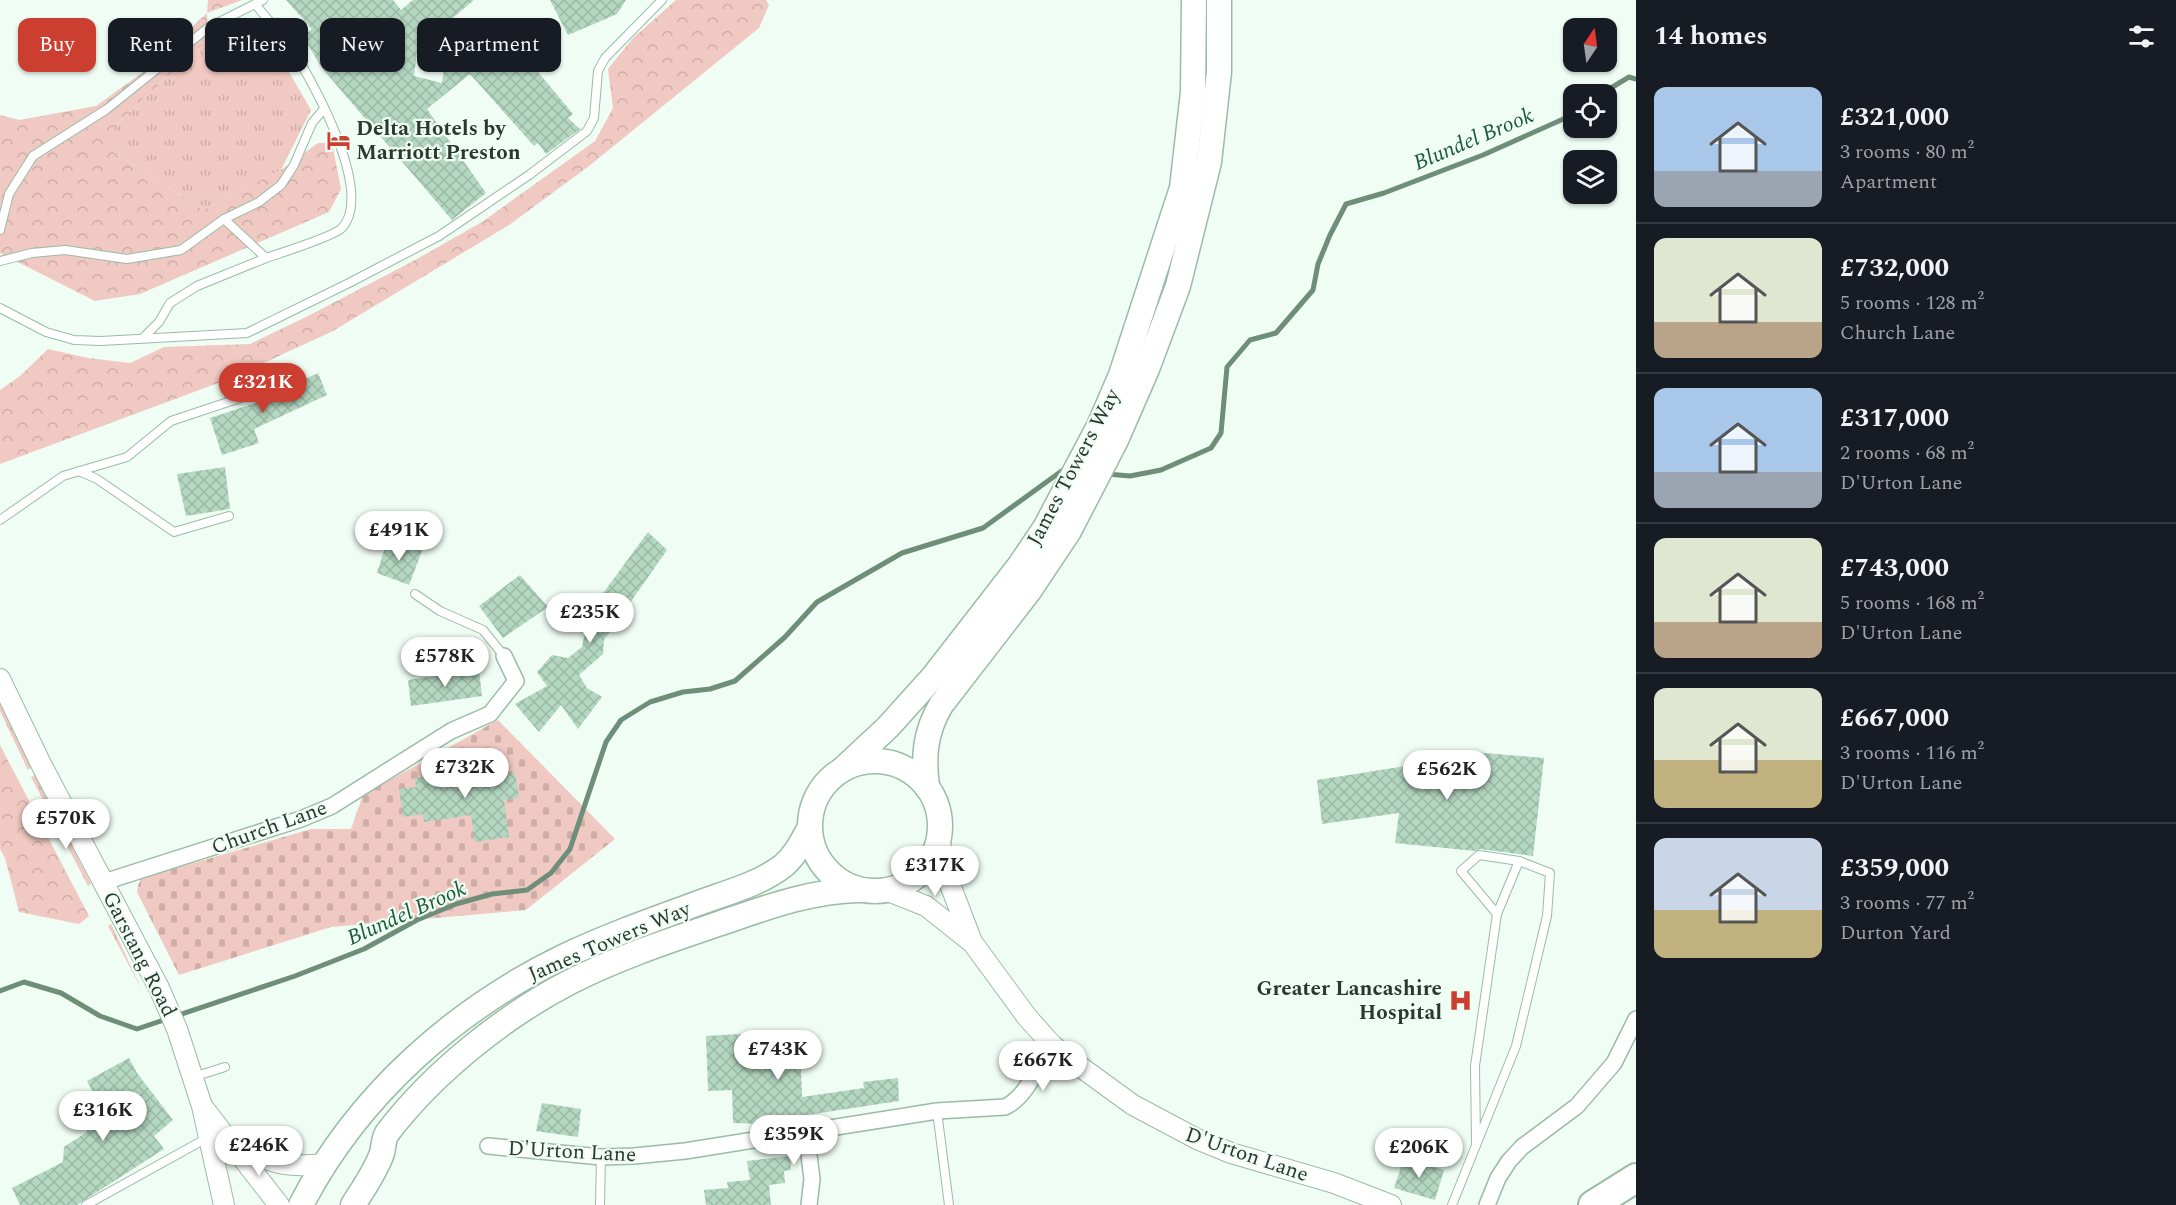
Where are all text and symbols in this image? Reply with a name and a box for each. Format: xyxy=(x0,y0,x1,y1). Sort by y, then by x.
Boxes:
text: 14 homes xyxy=(1654,16,1768,56)
chip: Buy xyxy=(18,18,96,72)
chip: Rent xyxy=(108,18,193,72)
chip: Filters xyxy=(205,18,308,72)
chip: New xyxy=(320,18,405,72)
chip: Apartment xyxy=(417,18,561,72)
north arrow xyxy=(1563,18,1617,72)
map controls xyxy=(1563,18,1617,204)
icon: filters xyxy=(2125,20,2158,53)
button: locate xyxy=(1563,84,1617,138)
text: £321,000 xyxy=(1840,97,1949,137)
water label: Blundel Brook xyxy=(1408,99,1539,180)
icon: home xyxy=(1702,111,1774,183)
place label: Delta Hotels by Marriott Preston xyxy=(356,113,521,169)
hotel icon: Delta Hotels by Marriott Preston xyxy=(325,127,351,153)
text: 3 rooms · 80 m² xyxy=(1840,137,1974,167)
button: layers xyxy=(1563,150,1617,204)
text: Apartment xyxy=(1840,167,1937,197)
text: £732,000 xyxy=(1840,248,1949,288)
icon: home xyxy=(1702,262,1774,334)
text: 5 rooms · 128 m² xyxy=(1840,288,1984,318)
text: Church Lane xyxy=(1840,318,1955,348)
pin: £321K xyxy=(221,363,305,414)
text: £321K xyxy=(233,367,293,397)
street label: James Towers Way xyxy=(1019,382,1129,552)
text: £317,000 xyxy=(1840,398,1949,438)
icon: home xyxy=(1702,412,1774,484)
text: 2 rooms · 68 m² xyxy=(1840,438,1974,468)
text: D'Urton Lane xyxy=(1840,468,1962,498)
pin: £491K xyxy=(357,511,441,562)
text: £491K xyxy=(369,515,429,545)
text: £743,000 xyxy=(1840,548,1949,588)
icon: home xyxy=(1702,562,1774,634)
text: 5 rooms · 168 m² xyxy=(1840,588,1984,618)
pin: £235K xyxy=(548,593,632,644)
text: £235K xyxy=(560,597,620,627)
text: D'Urton Lane xyxy=(1840,618,1962,648)
pin: £578K xyxy=(403,637,487,688)
text: £578K xyxy=(415,641,475,671)
text: £667,000 xyxy=(1840,698,1949,738)
icon: home xyxy=(1702,712,1774,784)
text: 3 rooms · 116 m² xyxy=(1840,738,1984,768)
pin: £732K xyxy=(423,748,507,799)
pin: £562K xyxy=(1405,750,1489,801)
text: £732K xyxy=(435,752,495,782)
text: £562K xyxy=(1417,754,1477,784)
text: D'Urton Lane xyxy=(1840,768,1962,798)
street label: Church Lane xyxy=(207,792,332,864)
pin: £570K xyxy=(24,799,108,850)
text: £570K xyxy=(36,803,96,833)
pin: £317K xyxy=(893,846,977,897)
text: £359,000 xyxy=(1840,848,1949,888)
text: £317K xyxy=(905,850,965,880)
icon: home xyxy=(1702,862,1774,934)
water label: Blundel Brook xyxy=(342,872,472,954)
street label: Garstang Road xyxy=(94,886,185,1023)
text: 3 rooms · 77 m² xyxy=(1840,888,1974,918)
street label: James Towers Way xyxy=(523,893,697,991)
text: Durton Yard xyxy=(1840,918,1951,948)
place label: Greater Lancashire Hospital xyxy=(1257,973,1442,1029)
hospital icon: Greater Lancashire Hospital xyxy=(1447,987,1473,1013)
pin: £743K xyxy=(736,1030,820,1081)
text: £743K xyxy=(748,1034,808,1064)
pin: £667K xyxy=(1001,1041,1085,1092)
text: £667K xyxy=(1013,1045,1073,1075)
pin: £316K xyxy=(61,1091,145,1142)
text: £316K xyxy=(73,1095,133,1125)
pin: £359K xyxy=(752,1115,836,1166)
text: £359K xyxy=(764,1119,824,1149)
street label: D'Urton Lane xyxy=(1181,1119,1313,1191)
pin: £246K xyxy=(217,1126,301,1177)
pin: £206K xyxy=(1377,1128,1461,1179)
text: £246K xyxy=(229,1130,289,1160)
text: £206K xyxy=(1389,1132,1449,1162)
street label: D'Urton Lane xyxy=(507,1133,637,1171)

